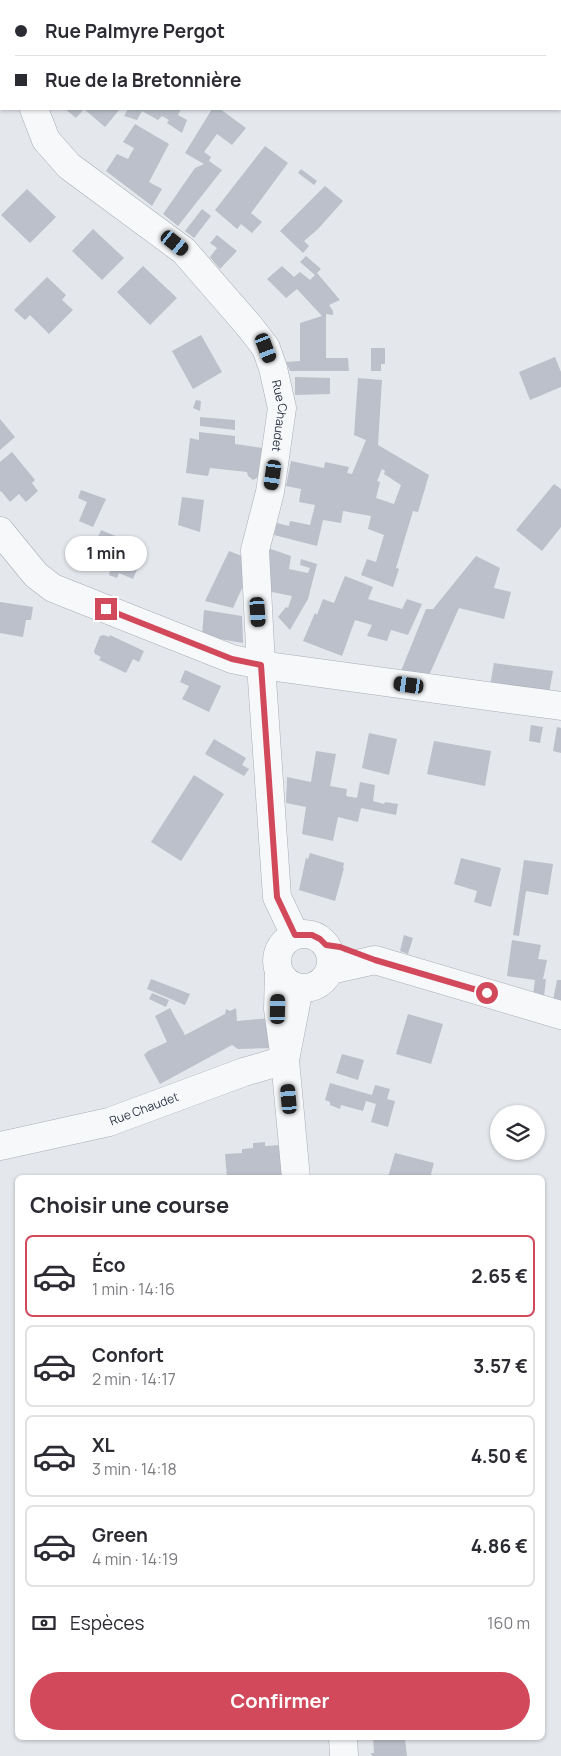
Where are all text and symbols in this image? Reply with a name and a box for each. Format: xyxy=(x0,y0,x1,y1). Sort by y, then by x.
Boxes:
text: Rue Palmyre Pergot xyxy=(45,18,225,44)
text: Rue de la Bretonnière xyxy=(45,67,241,93)
car xyxy=(158,228,191,258)
car xyxy=(253,331,278,365)
street label: Rue Chaudet xyxy=(268,378,292,453)
car xyxy=(263,459,282,491)
callout: 1 min xyxy=(65,536,147,572)
text: 1 min xyxy=(86,542,126,564)
car xyxy=(249,597,266,627)
route end xyxy=(95,598,117,620)
car xyxy=(393,675,424,695)
route start xyxy=(476,982,498,1004)
car xyxy=(270,994,285,1024)
car xyxy=(280,1083,297,1115)
street label: Rue Chaudet xyxy=(107,1088,181,1129)
map controls xyxy=(490,1105,545,1160)
button: layers xyxy=(490,1105,545,1160)
text: Choisir une course xyxy=(30,1190,229,1220)
text: Éco xyxy=(92,1252,126,1278)
icon: car xyxy=(32,1254,77,1299)
text: 2.65 € xyxy=(471,1263,528,1289)
text: 1 min · 14:16 xyxy=(92,1278,175,1300)
text: Confort xyxy=(92,1342,164,1368)
icon: car xyxy=(32,1344,77,1389)
text: 3.57 € xyxy=(473,1353,528,1379)
text: 2 min · 14:17 xyxy=(92,1368,176,1390)
text: XL xyxy=(92,1432,115,1458)
icon: car xyxy=(32,1434,77,1479)
text: 4.50 € xyxy=(471,1443,528,1469)
text: 3 min · 14:18 xyxy=(92,1458,177,1480)
text: Green xyxy=(92,1522,148,1548)
icon: car xyxy=(32,1524,77,1569)
text: 4.86 € xyxy=(471,1533,528,1559)
text: 4 min · 14:19 xyxy=(92,1548,178,1570)
icon: cash xyxy=(30,1609,58,1637)
text: Espèces xyxy=(70,1610,144,1636)
text: 160 m xyxy=(487,1612,530,1634)
button: Confirmer xyxy=(30,1672,530,1730)

